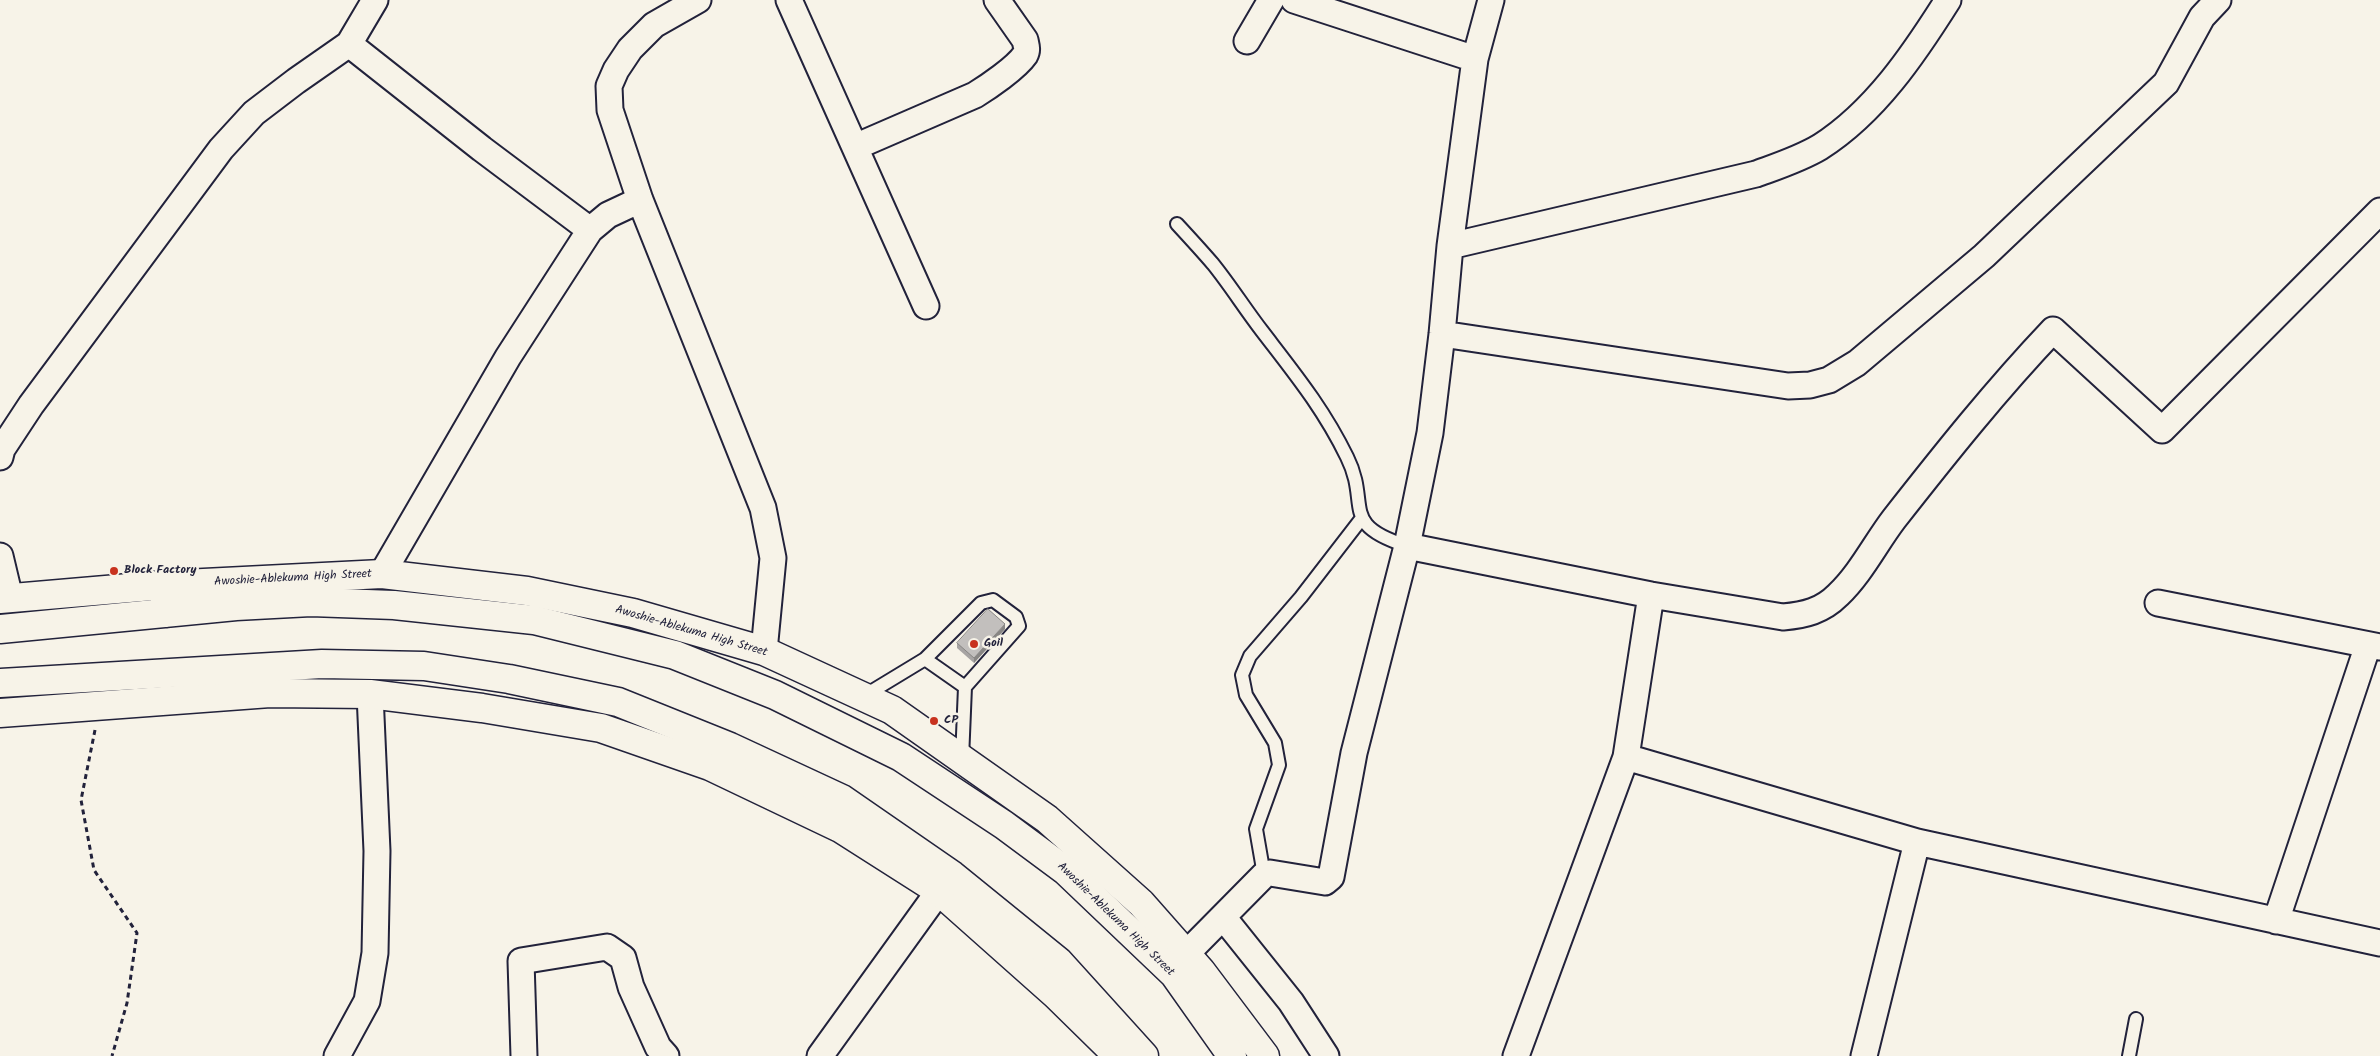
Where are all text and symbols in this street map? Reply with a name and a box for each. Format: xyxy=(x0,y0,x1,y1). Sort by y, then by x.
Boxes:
place label: Block Factory xyxy=(124,564,197,578)
marker: Block Factory xyxy=(108,565,120,577)
street label: Awoshie-Ablekuma High Street xyxy=(214,568,372,590)
street label: Awoshie-Ablekuma High Street xyxy=(613,603,769,661)
place label: Goil xyxy=(984,637,1003,651)
marker: Goil xyxy=(968,638,980,650)
place label: CP xyxy=(944,714,958,728)
marker: CP xyxy=(928,715,940,727)
street label: Awoshie-Ablekuma High Street xyxy=(1053,860,1177,980)

